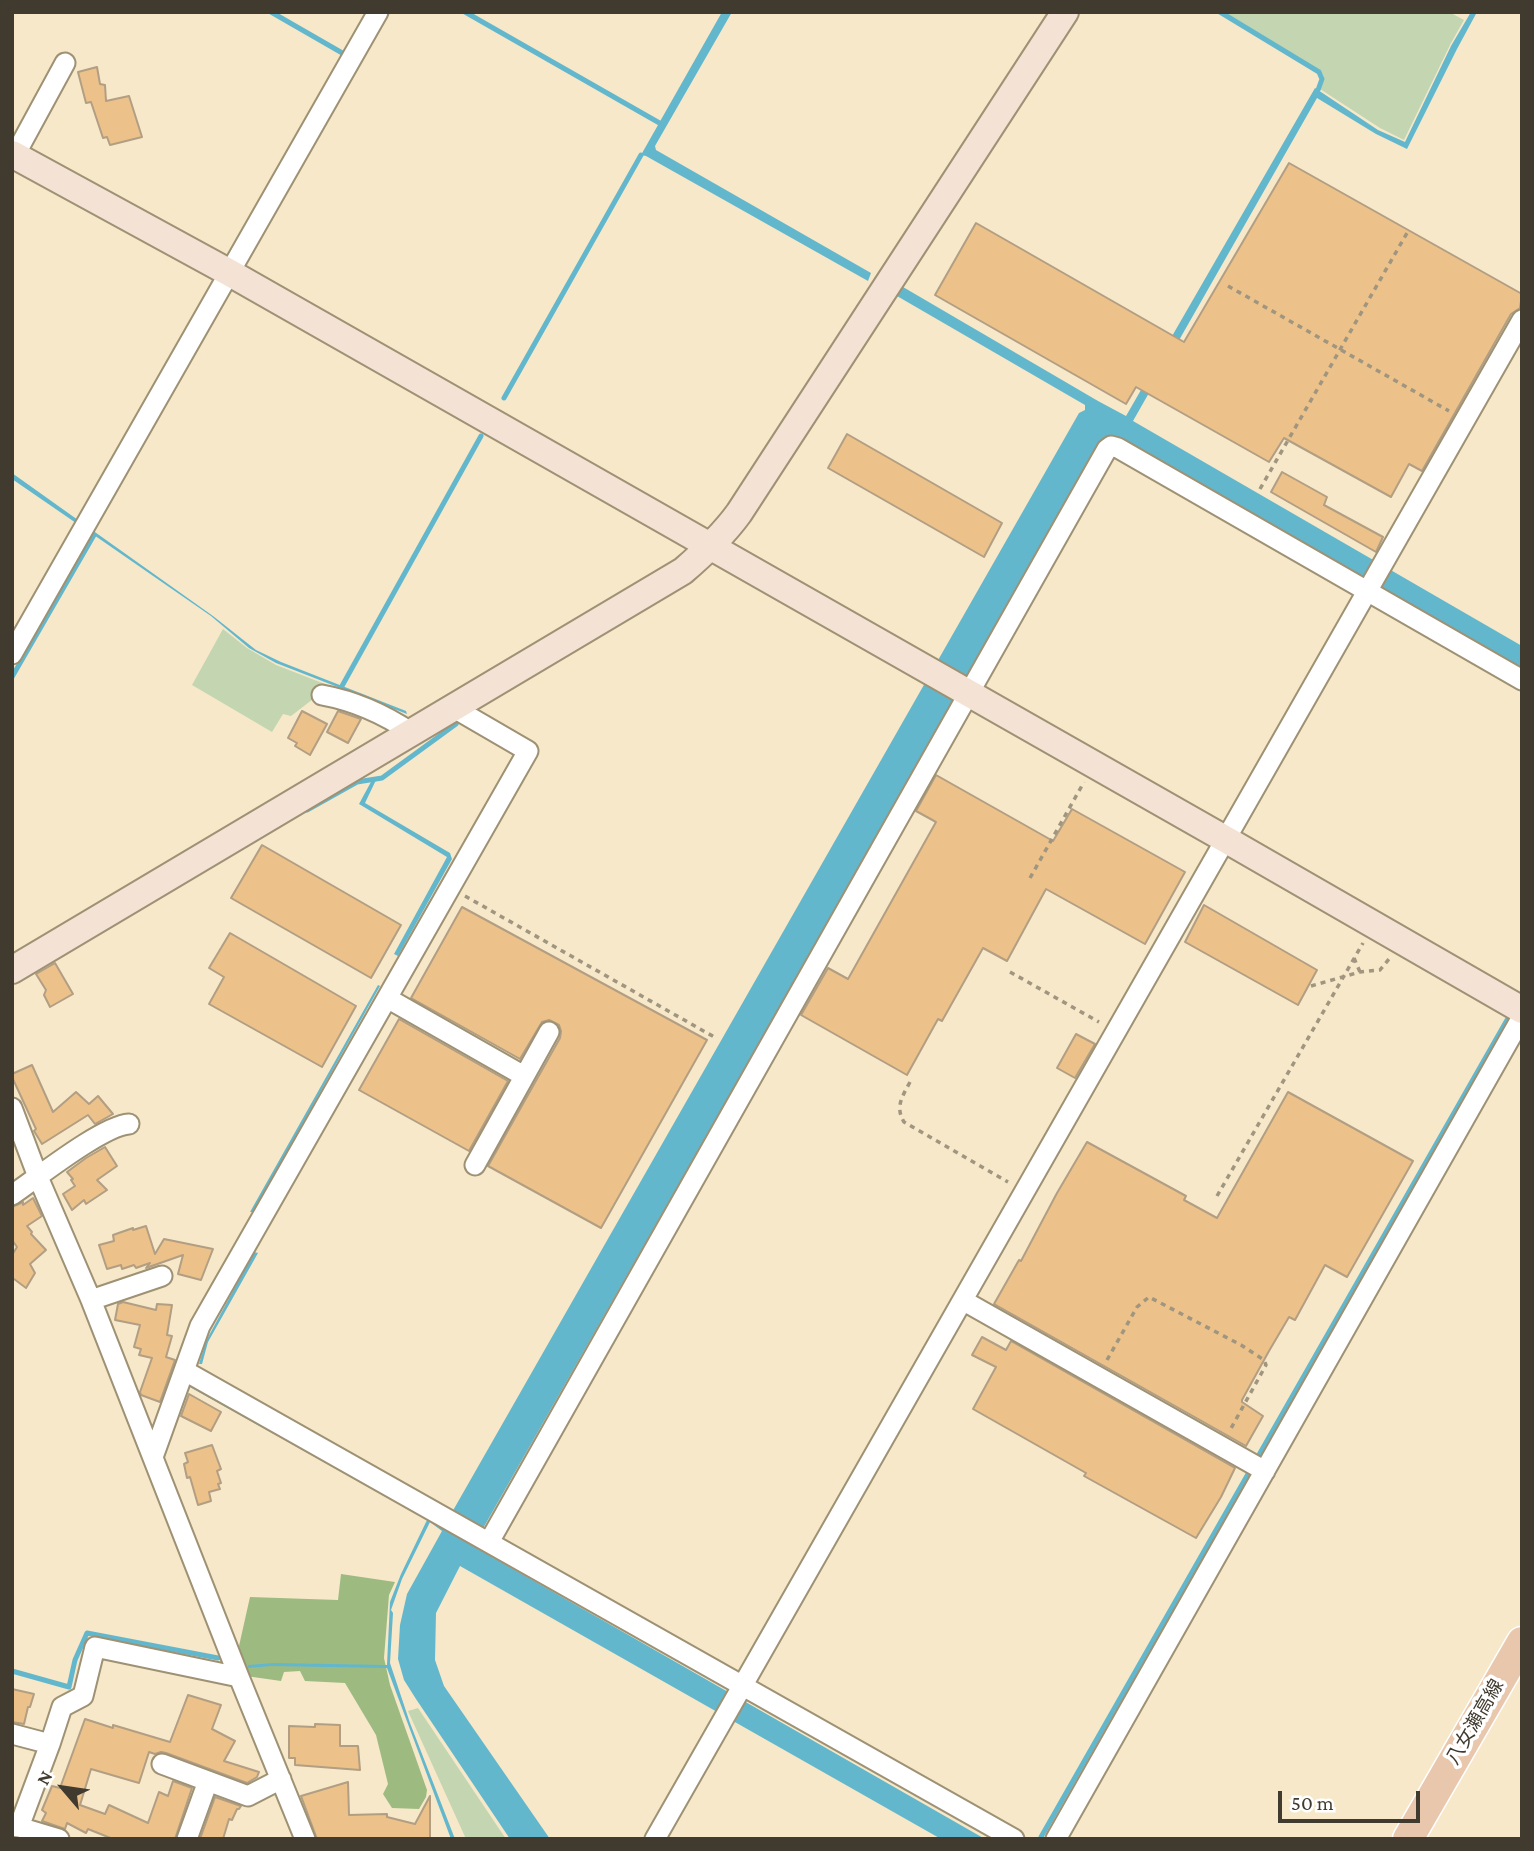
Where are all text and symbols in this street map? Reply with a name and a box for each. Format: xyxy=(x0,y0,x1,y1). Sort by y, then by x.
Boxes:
street label: 八女瀬高線 xyxy=(1441,1675,1509,1769)
north arrow xyxy=(28,1753,98,1823)
text: N xyxy=(32,1767,57,1788)
scale bar xyxy=(1282,1778,1424,1822)
text: 50 m xyxy=(1291,1791,1334,1815)

